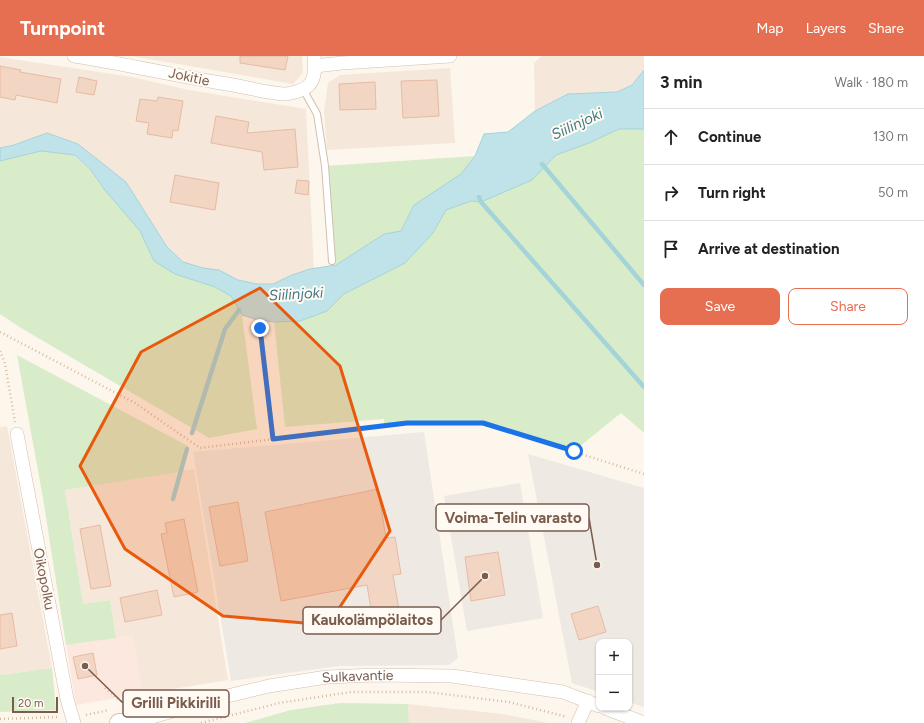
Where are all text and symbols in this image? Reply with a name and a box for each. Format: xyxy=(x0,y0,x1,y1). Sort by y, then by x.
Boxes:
text: Turnpoint xyxy=(20,17,105,40)
text: Map xyxy=(756,20,784,37)
text: Layers xyxy=(806,20,846,37)
text: Share xyxy=(868,20,904,37)
street label: Jokitie xyxy=(167,64,211,90)
text: 3 min xyxy=(660,72,702,92)
text: Walk · 180 m xyxy=(835,75,908,90)
water label: Siilinjoki xyxy=(548,104,606,144)
icon: ahead xyxy=(660,126,682,148)
text: Continue xyxy=(698,128,761,146)
text: 130 m xyxy=(873,129,908,144)
icon: right xyxy=(660,182,682,204)
text: Turn right xyxy=(698,184,766,202)
text: 50 m xyxy=(878,185,908,200)
icon: arrive xyxy=(660,238,682,260)
text: Arrive at destination xyxy=(698,240,839,258)
water label: Siilinjoki xyxy=(268,284,324,304)
button: Save xyxy=(660,288,780,325)
button: Share xyxy=(788,288,908,325)
route end xyxy=(251,319,269,337)
route start xyxy=(565,442,583,460)
callout: Voima-Telin varasto xyxy=(436,504,589,531)
text: Voima-Telin varasto xyxy=(444,509,582,527)
street label: Oikopolku xyxy=(30,546,58,612)
callout: Kaukolämpölaitos xyxy=(303,607,441,634)
text: Kaukolämpölaitos xyxy=(311,611,433,629)
map controls xyxy=(596,639,632,711)
button: + xyxy=(596,639,632,675)
street label: Sulkavantie xyxy=(321,666,394,686)
button: − xyxy=(596,675,632,711)
callout: Grilli Pikkirilli xyxy=(123,690,229,717)
text: Grilli Pikkirilli xyxy=(131,694,221,712)
scale bar xyxy=(12,695,58,714)
text: 20 m xyxy=(18,697,43,710)

